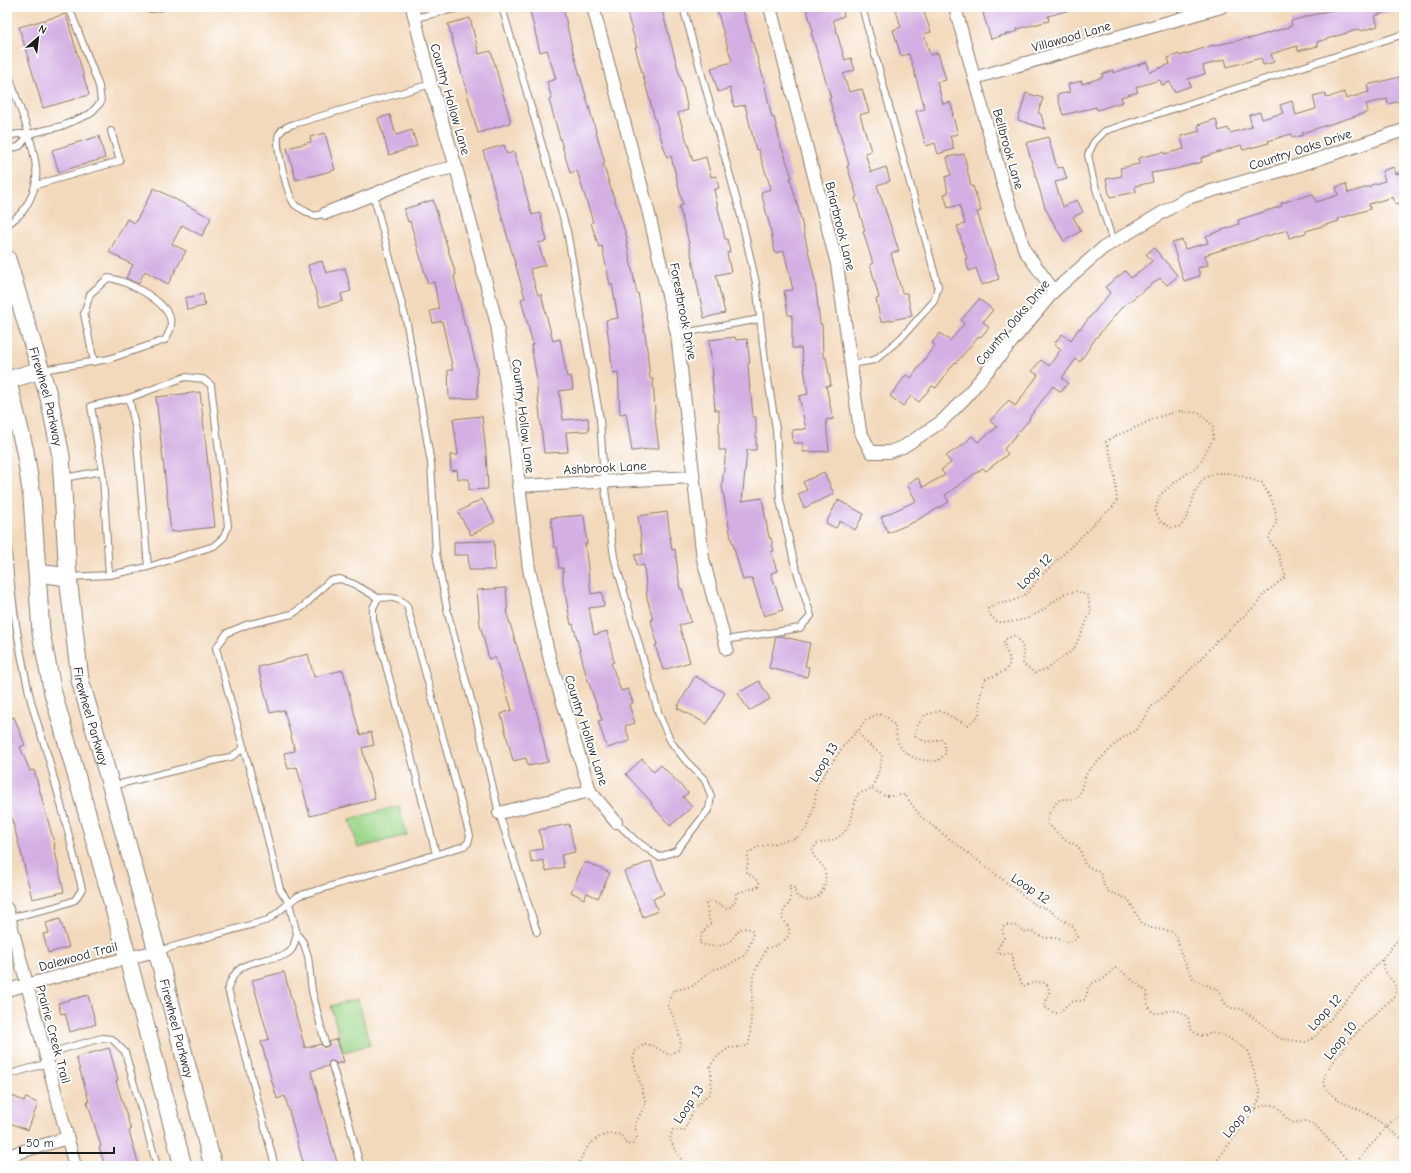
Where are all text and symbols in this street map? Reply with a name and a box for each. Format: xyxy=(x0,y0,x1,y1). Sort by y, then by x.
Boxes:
north arrow xyxy=(18,18,58,58)
street label: Villawood Lane xyxy=(1030,18,1113,55)
text: N xyxy=(36,22,49,37)
street label: Country Hollow Lane xyxy=(427,42,474,157)
street label: Bellbrook Lane xyxy=(990,107,1027,192)
street label: Country Oaks Drive xyxy=(1247,126,1354,173)
street label: Briarbrook Lane xyxy=(822,180,859,273)
street label: Forestbrook Drive xyxy=(667,261,700,361)
street label: Country Oaks Drive xyxy=(972,276,1053,368)
street label: Firewheel Parkway xyxy=(26,345,66,448)
street label: Country Hollow Lane xyxy=(509,358,538,475)
street label: Ashbrook Lane xyxy=(563,458,647,477)
street label: Loop 12 xyxy=(1014,550,1055,592)
street label: Firewheel Parkway xyxy=(71,666,112,767)
street label: Country Hollow Lane xyxy=(562,673,612,788)
street label: Loop 13 xyxy=(806,740,841,785)
street label: Loop 12 xyxy=(1009,870,1053,907)
street label: Dalewood Trail xyxy=(37,939,119,974)
street label: Firewheel Parkway xyxy=(157,977,197,1080)
street label: Prairie Creek Trail xyxy=(33,983,74,1085)
street label: Loop 12 xyxy=(1304,991,1345,1033)
street label: Loop 10 xyxy=(1321,1018,1360,1062)
street label: Loop 13 xyxy=(670,1082,707,1126)
street label: Loop 9 xyxy=(1219,1102,1255,1141)
scale bar xyxy=(20,1129,114,1155)
text: 50 m xyxy=(26,1136,54,1150)

